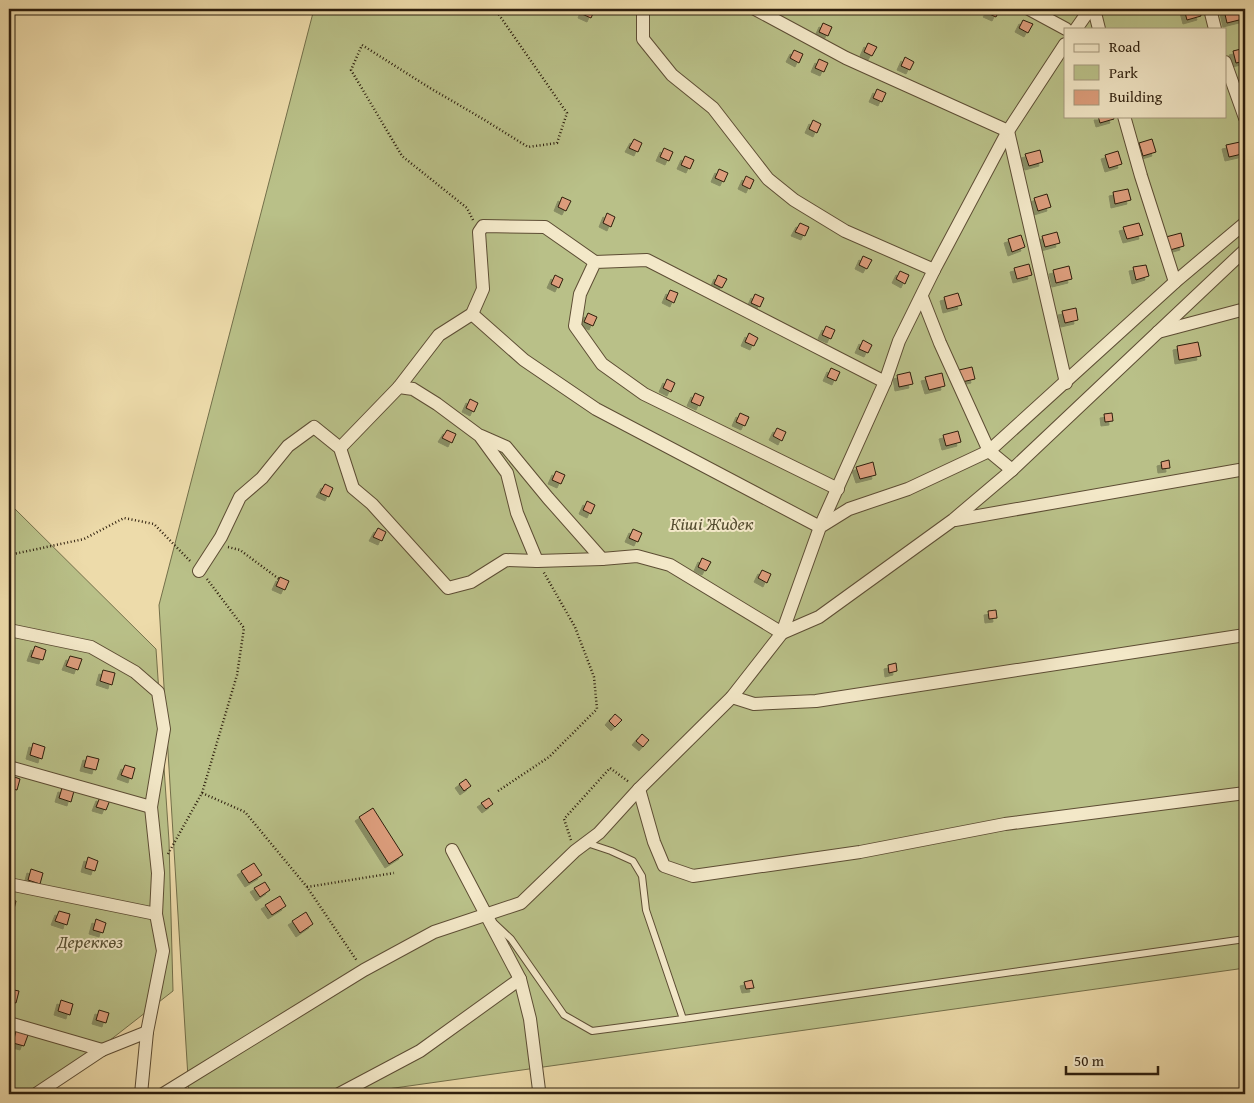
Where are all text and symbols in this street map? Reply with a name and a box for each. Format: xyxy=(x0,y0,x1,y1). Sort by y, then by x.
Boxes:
legend xyxy=(1064,28,1226,118)
text: Road xyxy=(1109,36,1140,57)
text: Park xyxy=(1109,62,1138,83)
text: Building xyxy=(1109,86,1163,107)
park label: Кіші Жидек xyxy=(670,510,754,537)
park label: Дереккөз xyxy=(56,928,123,955)
scale bar xyxy=(1066,1043,1159,1075)
text: 50 m xyxy=(1074,1050,1105,1071)

